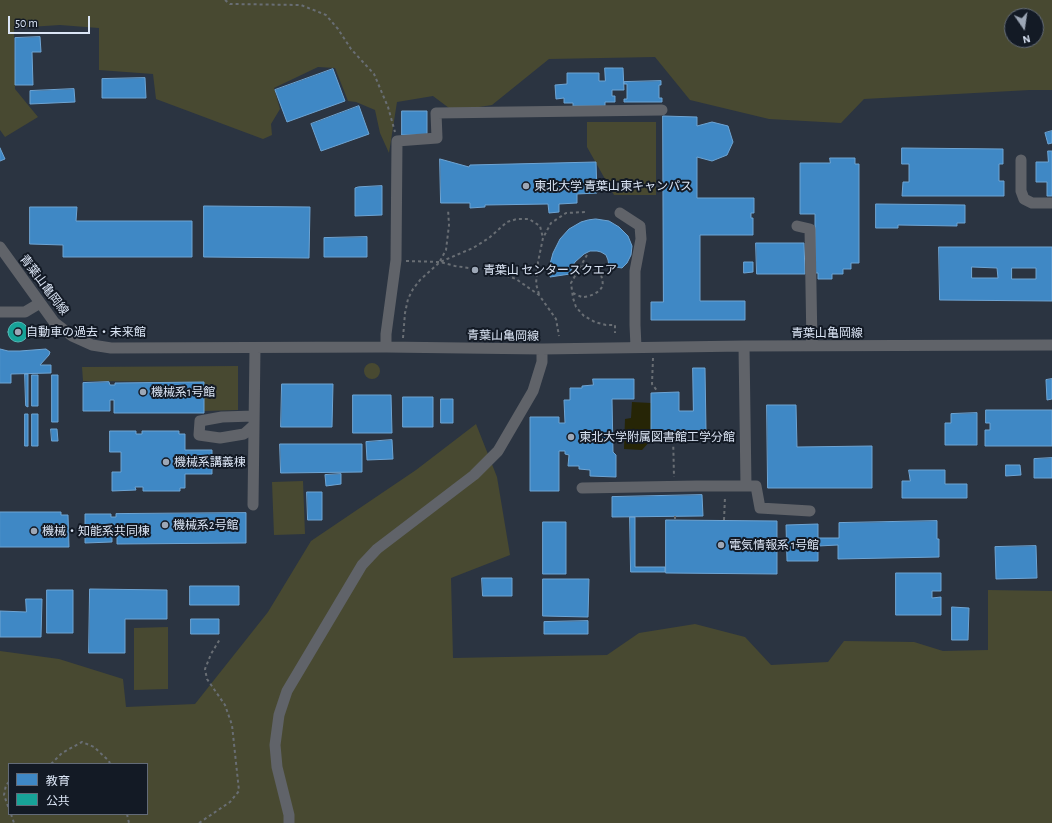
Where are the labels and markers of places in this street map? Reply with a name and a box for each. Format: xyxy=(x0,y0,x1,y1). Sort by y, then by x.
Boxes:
place label: 東北大学 青葉山東キャンパス xyxy=(534,179,692,193)
marker: 東北大学 青葉山東キャンパス xyxy=(521,181,531,191)
place label: 青葉山 センタースクエア xyxy=(483,263,617,277)
marker: 青葉山 センタースクエア xyxy=(470,265,480,275)
place label: 自動車の過去・未来館 xyxy=(26,325,146,339)
marker: 自動車の過去・未来館 xyxy=(13,327,23,337)
place label: 機械系1号館 xyxy=(151,385,215,399)
marker: 機械系1号館 xyxy=(138,387,148,397)
place label: 東北大学附属図書館工学分館 xyxy=(579,430,735,444)
marker: 東北大学附属図書館工学分館 xyxy=(566,432,576,442)
place label: 機械系講義棟 xyxy=(174,455,246,469)
marker: 機械系講義棟 xyxy=(161,457,171,467)
place label: 機械系2号館 xyxy=(173,518,238,532)
marker: 機械系2号館 xyxy=(160,520,170,530)
place label: 機械・知能系共同棟 xyxy=(42,524,150,538)
marker: 機械・知能系共同棟 xyxy=(29,526,39,536)
place label: 電気情報系 1号館 xyxy=(729,538,819,552)
marker: 電気情報系 1号館 xyxy=(716,540,726,550)

